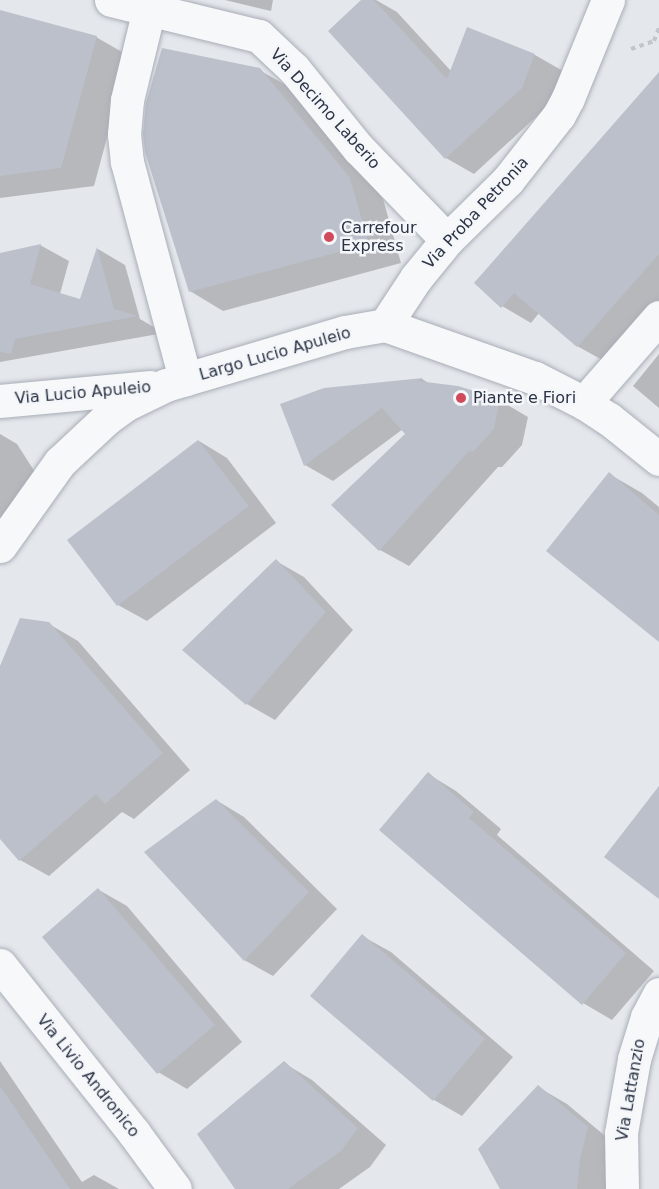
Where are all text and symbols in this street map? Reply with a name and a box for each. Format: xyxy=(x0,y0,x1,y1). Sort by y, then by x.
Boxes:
street label: Via Decimo Laberio xyxy=(266,45,384,173)
street label: Via Proba Petronia xyxy=(419,153,533,273)
place label: Carrefour Express xyxy=(341,218,416,256)
marker: Carrefour Express xyxy=(322,230,336,244)
street label: Largo Lucio Apuleio xyxy=(197,323,353,385)
street label: Via Lucio Apuleio xyxy=(14,377,152,409)
place label: Piante e Fiori xyxy=(473,388,576,408)
marker: Piante e Fiori xyxy=(454,391,468,405)
street label: Via Livio Andronico xyxy=(33,1011,143,1141)
street label: Via Lattanzio xyxy=(613,1037,649,1143)

